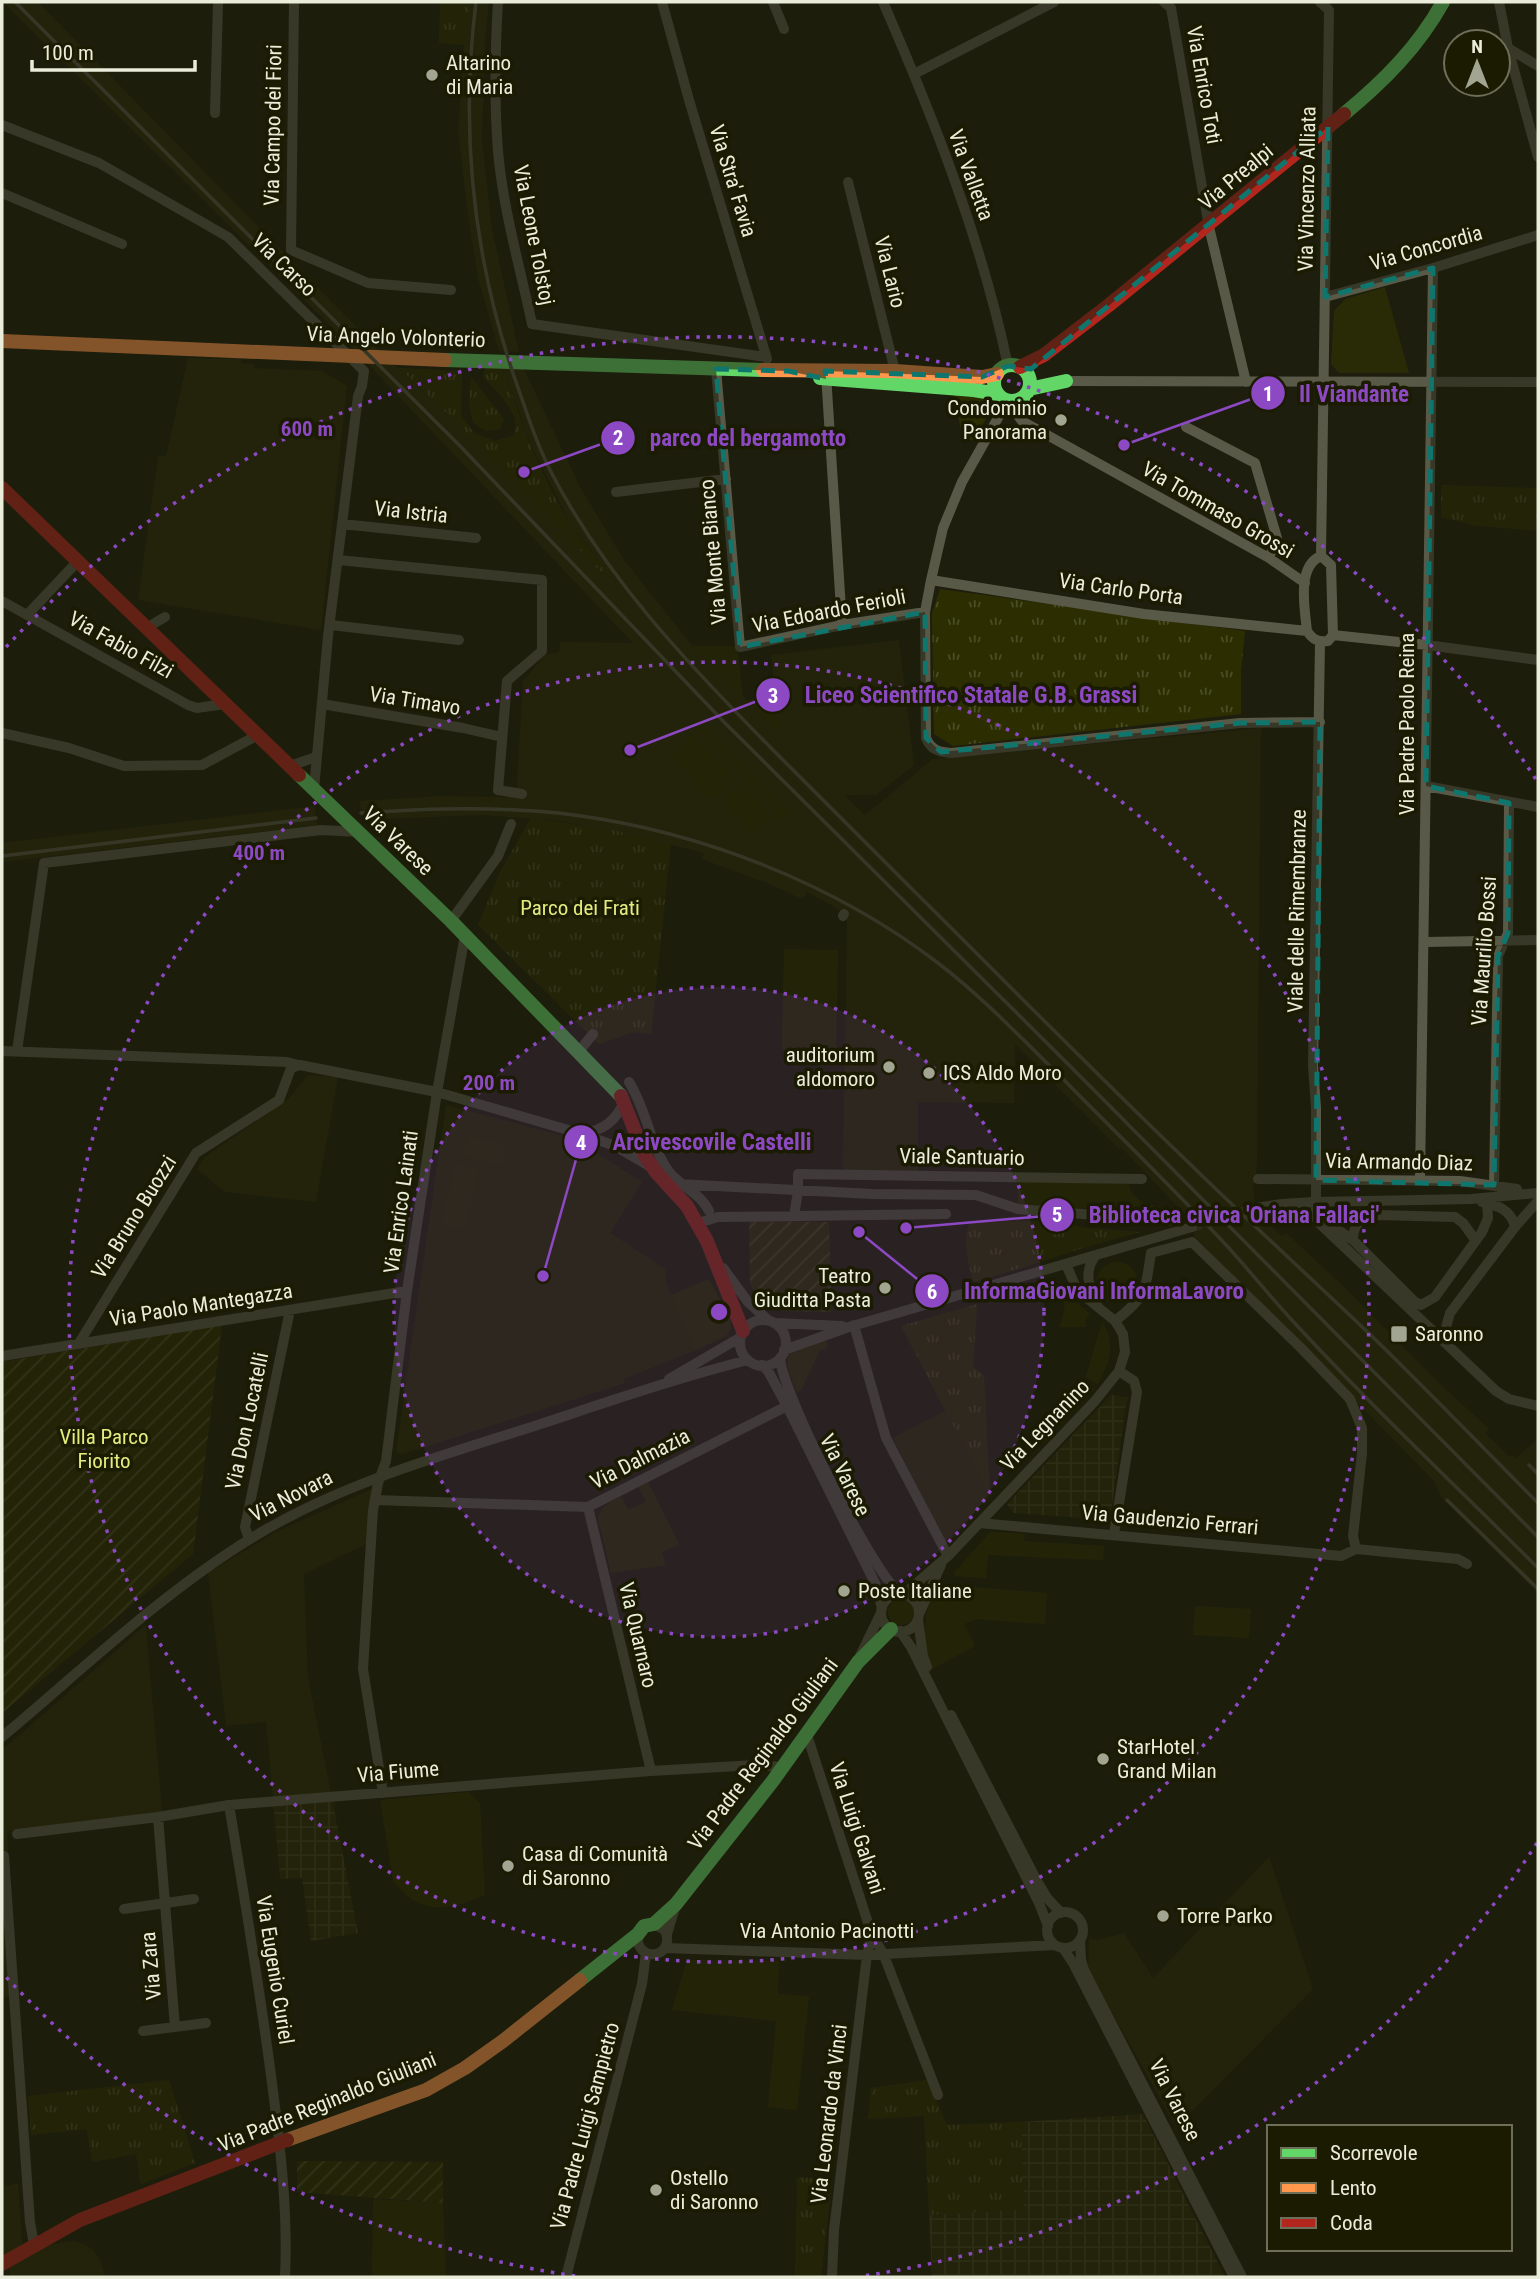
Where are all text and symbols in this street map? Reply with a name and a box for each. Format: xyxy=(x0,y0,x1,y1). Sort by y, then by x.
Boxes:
street label: Via Enrico Toti xyxy=(1182,24,1226,146)
scale bar xyxy=(32,28,194,72)
north arrow xyxy=(1442,28,1512,98)
text: N xyxy=(1471,35,1483,58)
text: 100 m xyxy=(42,41,94,65)
street label: Via Campo dei Fiori xyxy=(260,44,286,206)
place label: Altarino di Maria xyxy=(446,51,513,99)
marker: Altarino di Maria xyxy=(424,67,440,83)
street label: Via Vincenzo Alliata xyxy=(1294,106,1320,272)
street label: Via Stra' Favia xyxy=(705,122,761,240)
street label: Via Valletta xyxy=(944,126,998,224)
street label: Via Prealpi xyxy=(1194,139,1278,215)
street label: Via Leone Tolstoj xyxy=(509,163,559,307)
street label: Via Concordia xyxy=(1367,221,1485,275)
street label: Via Carso xyxy=(247,229,321,301)
street label: Via Lario xyxy=(869,234,911,310)
street label: Via Angelo Volonterio xyxy=(306,322,486,352)
callout: Il Viandante xyxy=(1250,371,1423,415)
text: Il Viandante xyxy=(1299,381,1409,408)
text: 1 xyxy=(1263,382,1273,406)
place label: Condominio Panorama xyxy=(947,396,1047,444)
marker: Condominio Panorama xyxy=(1053,412,1069,428)
callout: parco del bergamotto xyxy=(601,416,860,460)
text: 600 m xyxy=(281,417,333,441)
text: parco del bergamotto xyxy=(650,425,846,452)
text: 2 xyxy=(613,426,623,450)
street label: Via Tommaso Grossi xyxy=(1138,457,1298,563)
street label: Via Monte Bianco xyxy=(695,478,731,626)
street label: Via Istria xyxy=(373,496,449,528)
street label: Via Carlo Porta xyxy=(1057,568,1185,610)
street label: Via Edoardo Ferioli xyxy=(750,584,908,638)
street label: Via Fabio Filzi xyxy=(65,606,177,684)
street label: Via Padre Paolo Reina xyxy=(1395,633,1419,815)
callout: Liceo Scientifico Statale G.B. Grassi xyxy=(756,673,1151,717)
street label: Via Timavo xyxy=(368,682,462,720)
text: Liceo Scientifico Statale G.B. Grassi xyxy=(805,682,1137,709)
text: 3 xyxy=(768,684,778,708)
street label: Via Varese xyxy=(358,802,438,880)
street label: Viale delle Rimembranze xyxy=(1283,809,1311,1013)
text: 400 m xyxy=(233,841,285,865)
street label: Via Maurilio Bossi xyxy=(1467,875,1501,1027)
park label: Parco dei Frati xyxy=(520,896,640,920)
place label: auditorium aldomoro xyxy=(786,1043,875,1091)
marker: auditorium aldomoro xyxy=(881,1059,897,1075)
place label: ICS Aldo Moro xyxy=(943,1061,1062,1085)
marker: ICS Aldo Moro xyxy=(921,1065,937,1081)
text: 200 m xyxy=(463,1071,515,1095)
callout: Arcivescovile Castelli xyxy=(563,1120,825,1164)
street label: Via Enrico Lainati xyxy=(379,1129,423,1275)
text: Arcivescovile Castelli xyxy=(612,1129,812,1156)
text: 4 xyxy=(576,1131,586,1155)
street label: Viale Santuario xyxy=(899,1144,1025,1170)
street label: Via Armando Diaz xyxy=(1325,1149,1473,1175)
street label: Via Bruno Buozzi xyxy=(87,1151,181,1283)
callout: Biblioteca civica 'Oriana Fallaci' xyxy=(1040,1193,1393,1237)
text: Biblioteca civica 'Oriana Fallaci' xyxy=(1089,1202,1379,1229)
text: 5 xyxy=(1052,1203,1062,1227)
place label: Teatro Giuditta Pasta xyxy=(754,1264,871,1312)
callout: InformaGiovani InformaLavoro xyxy=(915,1269,1257,1313)
text: InformaGiovani InformaLavoro xyxy=(964,1278,1244,1305)
street label: Via Paolo Mantegazza xyxy=(108,1279,294,1331)
marker: Teatro Giuditta Pasta xyxy=(877,1280,893,1296)
text: 6 xyxy=(927,1280,937,1304)
centre of rings xyxy=(707,1300,731,1324)
place label: Saronno xyxy=(1415,1322,1484,1346)
marker: Saronno xyxy=(1389,1324,1409,1344)
street label: Via Don Locatelli xyxy=(221,1350,273,1492)
street label: Via Legnanino xyxy=(996,1374,1094,1476)
street label: Via Dalmazia xyxy=(586,1424,694,1494)
park label: Villa Parco Fiorito xyxy=(59,1425,149,1473)
street label: Via Varese xyxy=(815,1430,875,1520)
street label: Via Novara xyxy=(246,1465,336,1527)
street label: Via Gaudenzio Ferrari xyxy=(1081,1500,1259,1540)
place label: Poste Italiane xyxy=(858,1579,972,1603)
street label: Via Quarnaro xyxy=(614,1580,662,1690)
marker: Poste Italiane xyxy=(836,1583,852,1599)
street label: Via Padre Reginaldo Giuliani xyxy=(683,1654,843,1854)
place label: StarHotel Grand Milan xyxy=(1117,1735,1217,1783)
marker: StarHotel Grand Milan xyxy=(1095,1751,1111,1767)
street label: Via Fiume xyxy=(356,1756,440,1788)
street label: Via Luigi Galvani xyxy=(824,1759,890,1897)
place label: Casa di Comunità di Saronno xyxy=(522,1842,668,1890)
marker: Casa di Comunità di Saronno xyxy=(500,1858,516,1874)
street label: Via Eugenio Curiel xyxy=(251,1894,299,2046)
place label: Torre Parko xyxy=(1177,1904,1273,1928)
marker: Torre Parko xyxy=(1155,1908,1171,1924)
street label: Via Antonio Pacinotti xyxy=(740,1919,914,1943)
street label: Via Zara xyxy=(136,1931,166,2001)
street label: Via Padre Luigi Sampietro xyxy=(546,2020,624,2232)
street label: Via Leonardo da Vinci xyxy=(806,2023,852,2205)
street label: Via Padre Reginaldo Giuliani xyxy=(214,2047,440,2157)
street label: Via Varese xyxy=(1144,2055,1206,2145)
legend xyxy=(1267,2125,1512,2251)
text: Scorrevole xyxy=(1330,2141,1418,2165)
place label: Ostello di Saronno xyxy=(670,2166,759,2214)
text: Lento xyxy=(1330,2176,1377,2200)
marker: Ostello di Saronno xyxy=(648,2182,664,2198)
text: Coda xyxy=(1330,2211,1373,2235)

